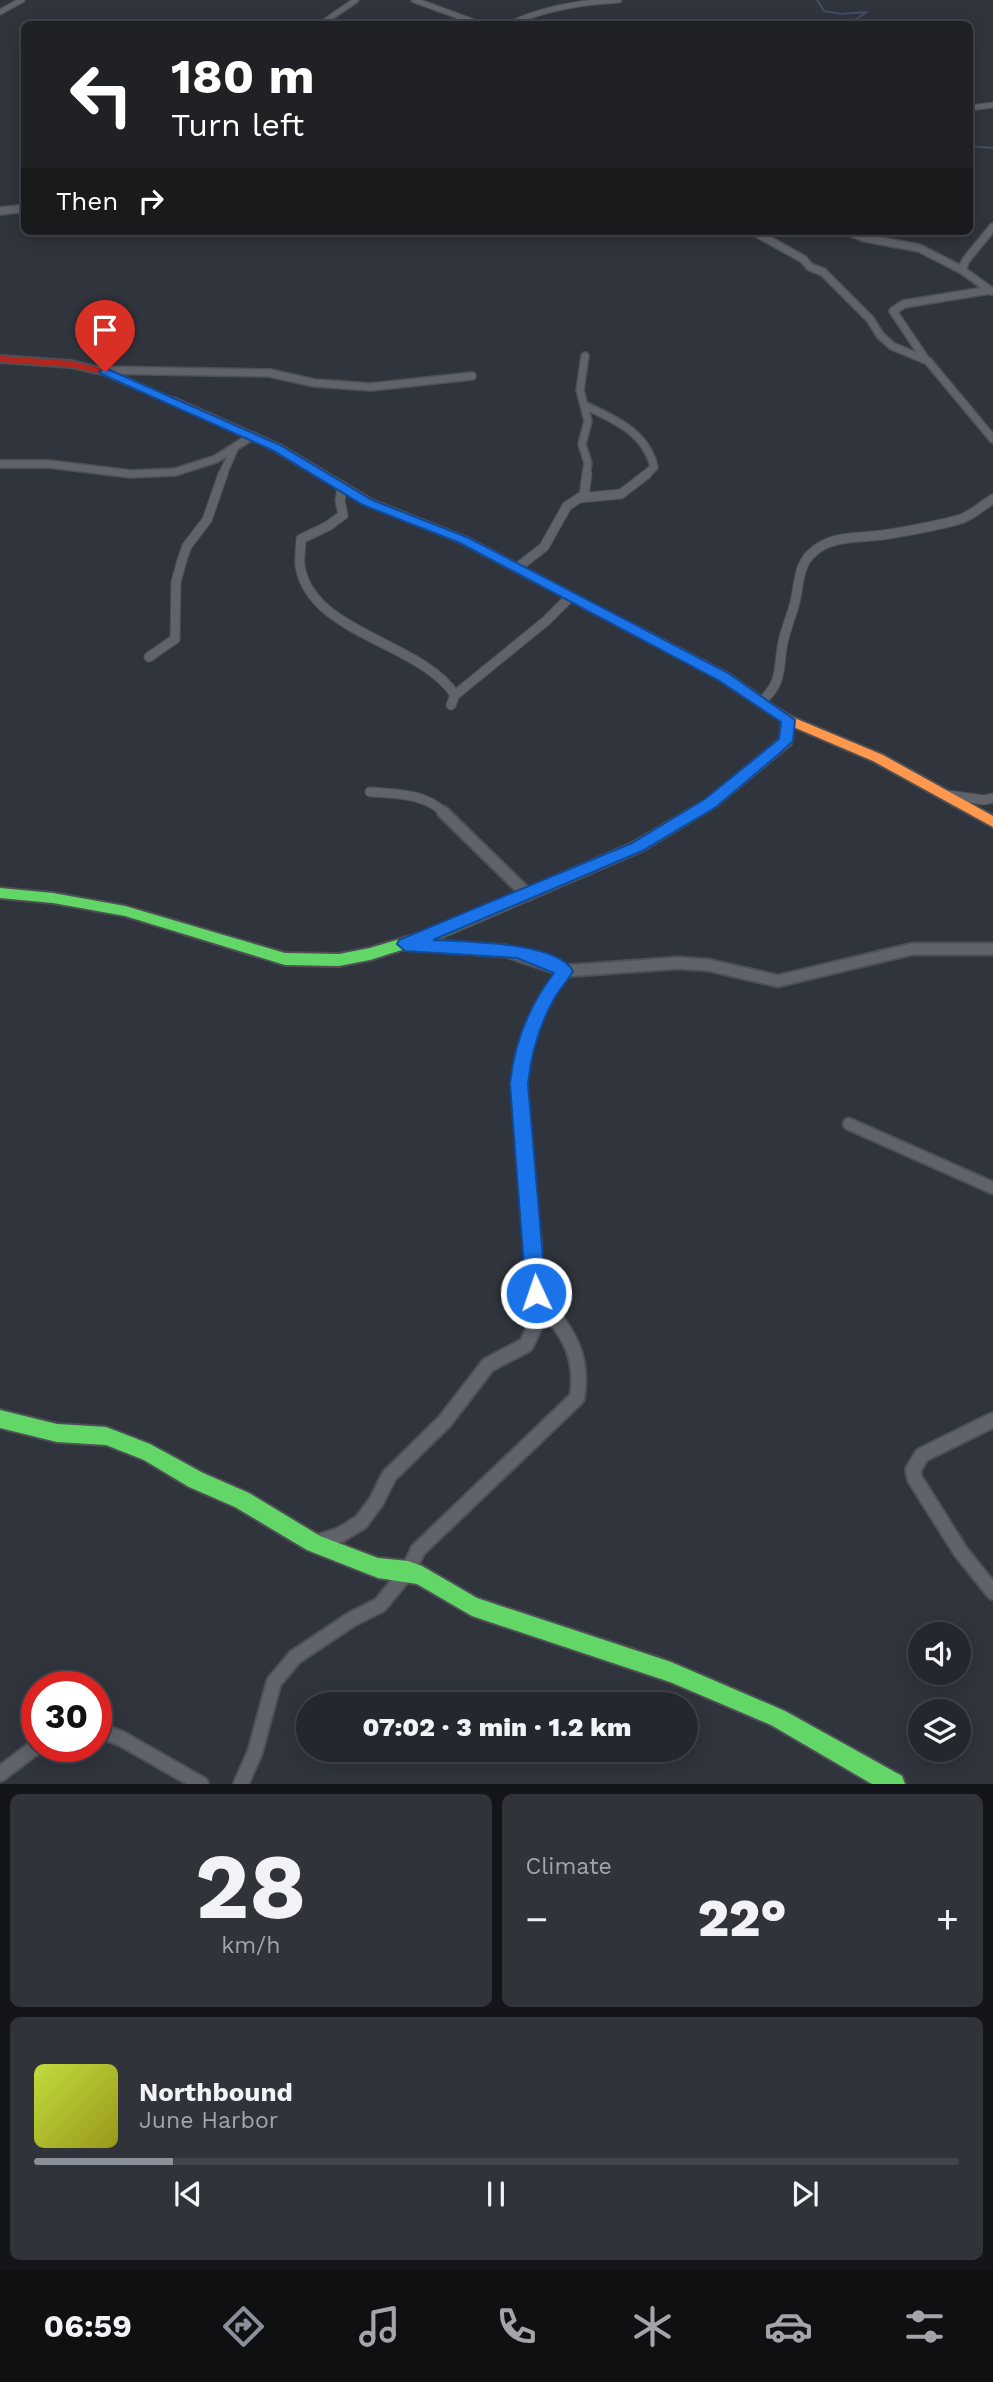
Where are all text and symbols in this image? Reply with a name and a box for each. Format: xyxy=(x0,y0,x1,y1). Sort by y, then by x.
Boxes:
text: 180 m xyxy=(171,47,315,105)
icon: left xyxy=(56,49,147,140)
text: Turn left xyxy=(171,106,304,144)
icon: right xyxy=(132,182,170,220)
text: Then xyxy=(56,186,118,216)
pin xyxy=(75,300,135,372)
icon: arrive xyxy=(86,311,124,349)
position arrow xyxy=(499,1256,573,1330)
map controls xyxy=(908,1622,971,1762)
button: sound xyxy=(908,1622,971,1685)
speed limit sign: 30 xyxy=(21,1671,112,1762)
button: layers xyxy=(908,1699,971,1762)
text: 07:02 · 3 min · 1.2 km xyxy=(363,1712,631,1742)
text: 28 xyxy=(195,1833,306,1940)
text: Climate xyxy=(526,1853,612,1880)
text: 22° xyxy=(698,1888,787,1949)
text: − xyxy=(526,1897,548,1941)
text: + xyxy=(936,1897,959,1941)
text: km/h xyxy=(221,1932,280,1959)
text: Northbound xyxy=(139,2077,293,2107)
text: June Harbor xyxy=(139,2107,278,2134)
icon: previous xyxy=(169,2175,207,2213)
icon: pause xyxy=(477,2175,515,2213)
icon: next xyxy=(786,2175,824,2213)
icon: directions xyxy=(219,2302,268,2351)
icon: music xyxy=(355,2302,404,2351)
icon: phone xyxy=(492,2302,541,2351)
icon: climate xyxy=(628,2302,677,2351)
icon: car xyxy=(764,2302,813,2351)
icon: filters xyxy=(900,2302,949,2351)
text: 06:59 xyxy=(44,2307,132,2345)

